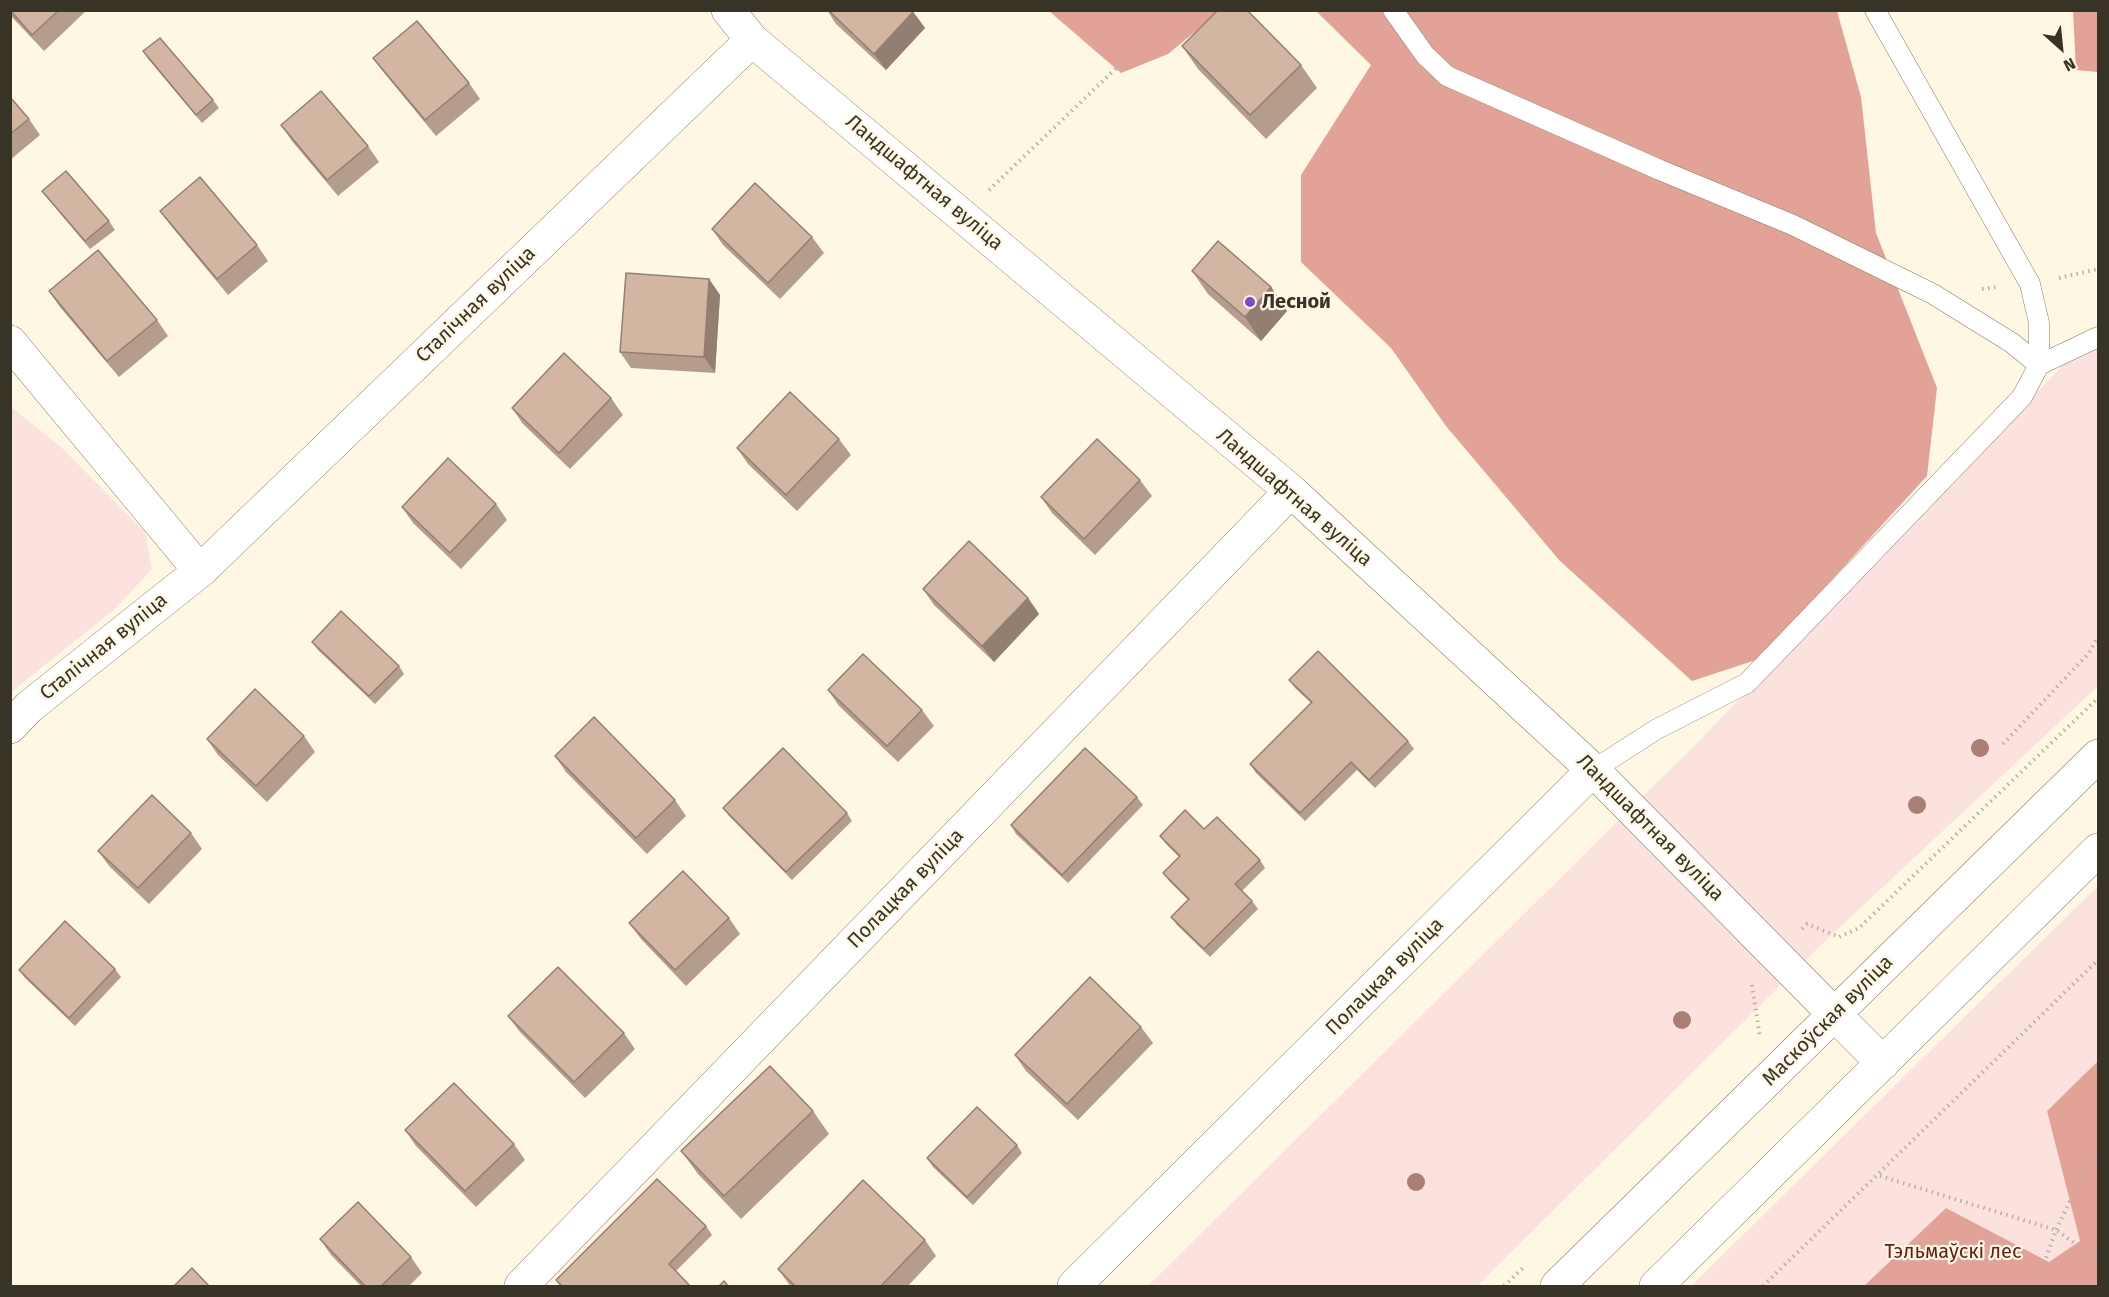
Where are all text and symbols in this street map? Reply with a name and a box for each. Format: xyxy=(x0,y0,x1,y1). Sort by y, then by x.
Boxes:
north arrow xyxy=(2031,18,2091,78)
text: N xyxy=(2060,54,2078,75)
street label: Ландшафтная вуліца xyxy=(840,110,1008,256)
street label: Сталічная вуліца xyxy=(411,242,541,368)
place label: Лесной xyxy=(1262,290,1331,314)
marker: Лесной xyxy=(1243,295,1257,309)
street label: Ландшафтная вуліца xyxy=(1211,424,1377,572)
street label: Сталічная вуліца xyxy=(35,588,173,706)
street label: Ландшафтная вуліца xyxy=(1571,749,1729,907)
street label: Полацкая вуліца xyxy=(843,824,969,954)
street label: Полацкая вуліца xyxy=(1321,913,1449,1041)
street label: Маскоўская вуліца xyxy=(1758,951,1898,1091)
park label: Тэльмаўскі лес xyxy=(1884,1240,2022,1264)

